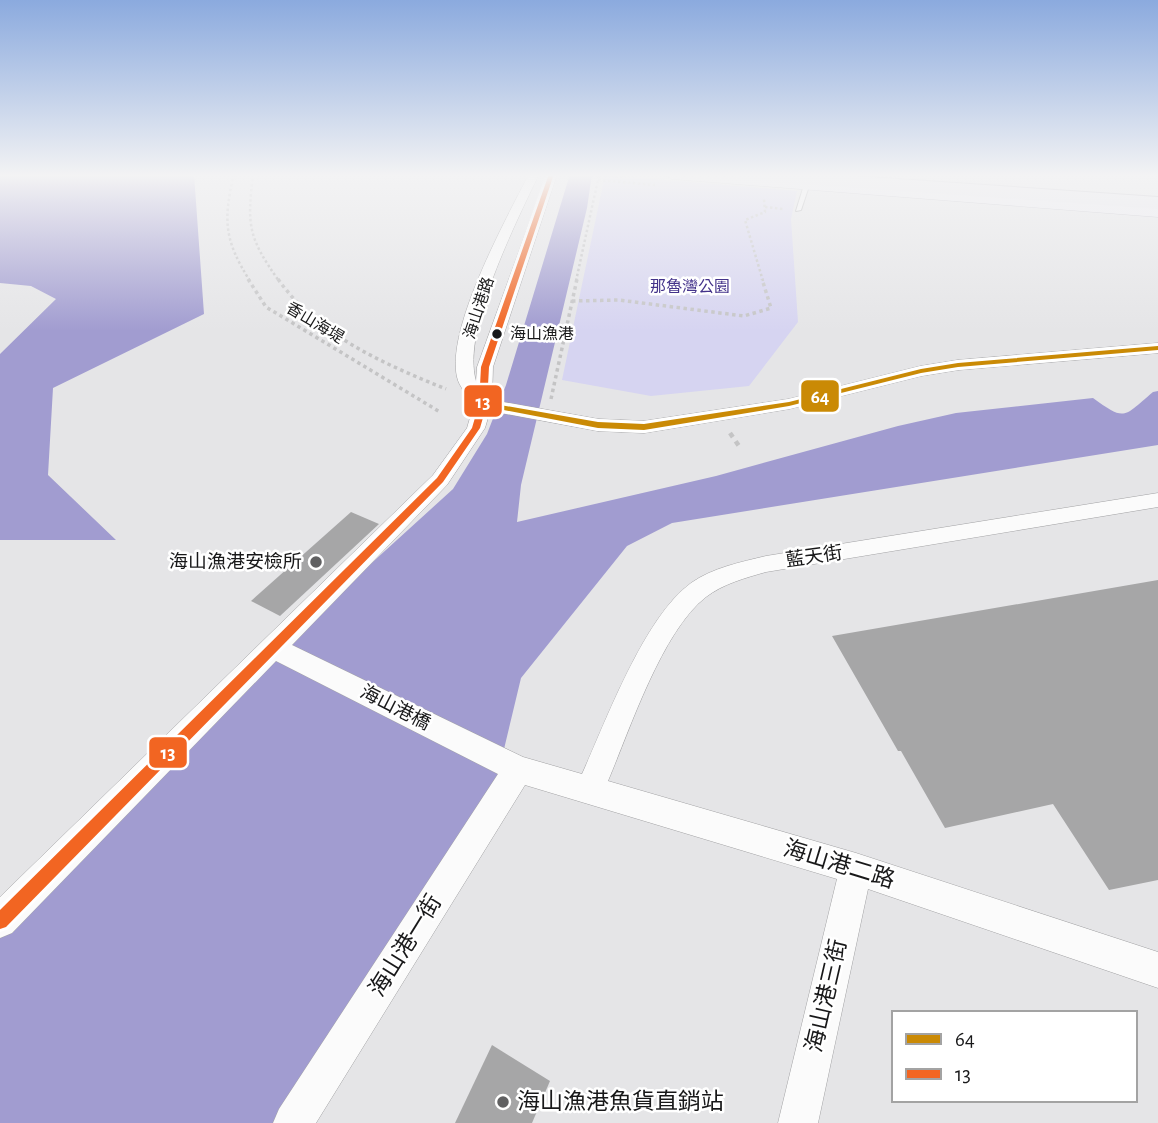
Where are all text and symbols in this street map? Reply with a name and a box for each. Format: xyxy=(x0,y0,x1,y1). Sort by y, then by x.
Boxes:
street label: 海山港路 xyxy=(461,275,496,341)
park label: 那魯灣公園 xyxy=(650,277,730,295)
street label: 香山海堤 xyxy=(283,299,347,346)
place label: 海山漁港 xyxy=(510,325,574,342)
marker: 海山漁港 xyxy=(490,327,504,341)
line badge: 64 xyxy=(800,379,840,413)
line badge: 13 xyxy=(463,384,503,418)
text: 64 xyxy=(811,388,830,407)
text: 13 xyxy=(475,393,491,412)
street label: 藍天街 xyxy=(784,542,844,570)
place label: 海山漁港安檢所 xyxy=(169,551,302,572)
marker: 海山漁港安檢所 xyxy=(308,554,324,570)
street label: 海山港橋 xyxy=(357,680,434,734)
line badge: 13 xyxy=(148,736,188,769)
text: 13 xyxy=(160,744,176,763)
street label: 海山港二路 xyxy=(781,835,898,893)
street label: 海山港一街 xyxy=(364,890,446,1001)
street label: 海山港三街 xyxy=(801,937,851,1055)
legend xyxy=(892,1011,1137,1102)
text: 64 xyxy=(955,1029,975,1050)
text: 13 xyxy=(955,1064,971,1085)
place label: 海山漁港魚貨直銷站 xyxy=(517,1089,724,1114)
marker: 海山漁港魚貨直銷站 xyxy=(495,1094,511,1110)

